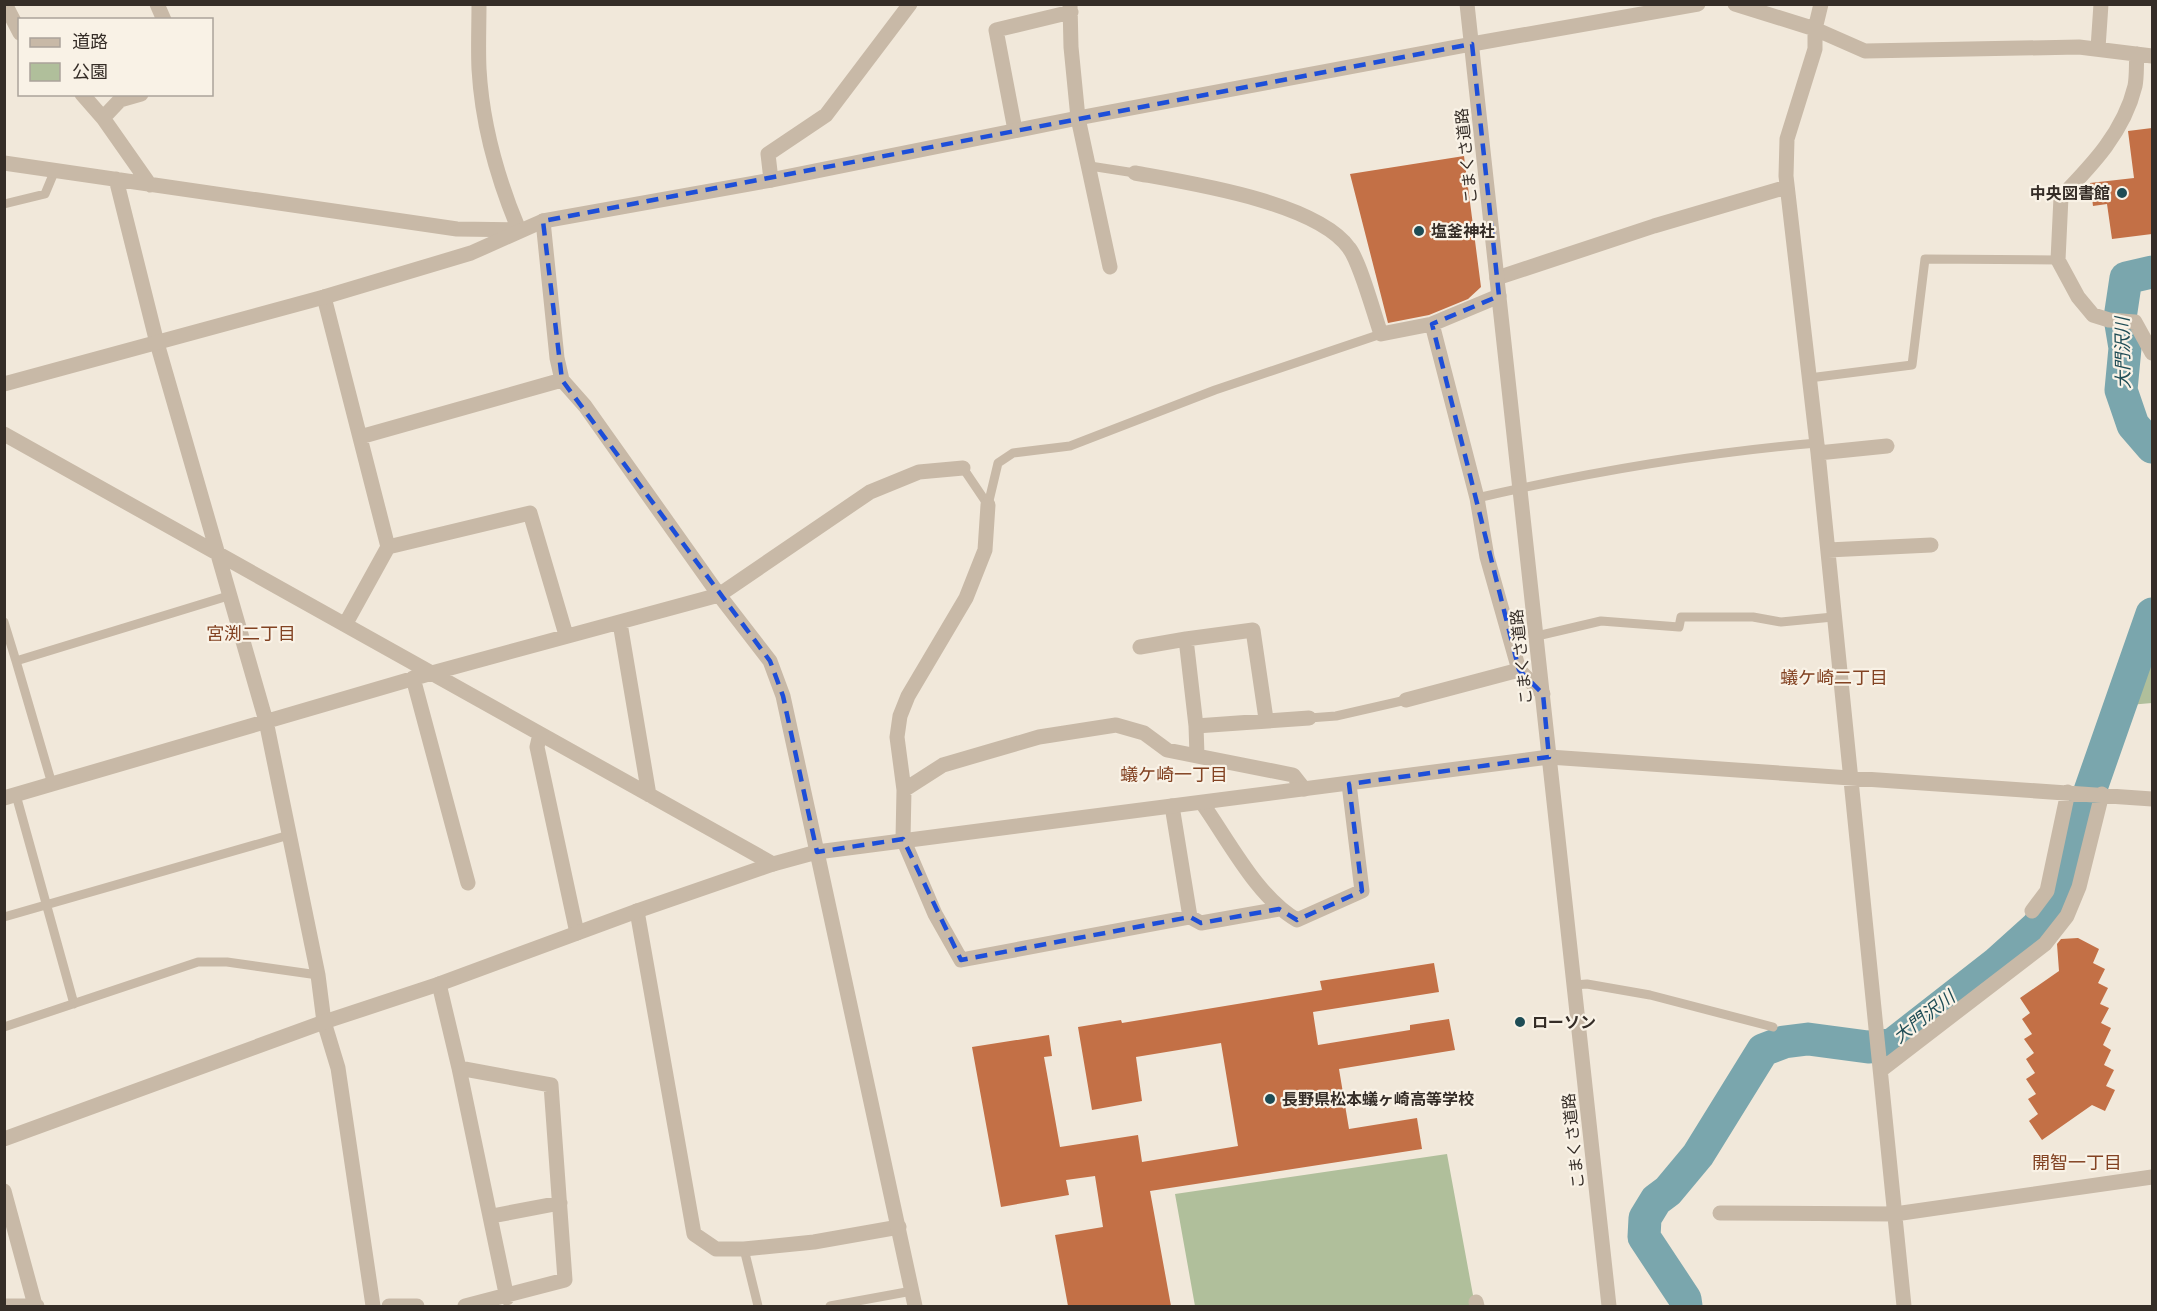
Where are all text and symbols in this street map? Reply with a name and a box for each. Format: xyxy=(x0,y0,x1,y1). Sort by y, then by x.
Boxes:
legend xyxy=(18,18,213,96)
text: 道路 xyxy=(72,28,108,55)
text: 公園 xyxy=(72,58,108,85)
street label: こまくさ道路 xyxy=(1449,107,1483,205)
place label: 中央図書館 xyxy=(2030,181,2110,205)
marker: 中央図書館 xyxy=(2115,186,2129,200)
place label: 塩釜神社 xyxy=(1431,219,1495,243)
marker: 塩釜神社 xyxy=(1412,224,1426,238)
water label: 大門沢川 xyxy=(2108,315,2137,389)
street label: こまくさ道路 xyxy=(1504,608,1538,706)
district label: 宮渕二丁目 xyxy=(206,620,296,647)
district label: 蟻ケ崎二丁目 xyxy=(1780,664,1888,691)
district label: 蟻ケ崎一丁目 xyxy=(1120,761,1228,788)
water label: 大門沢川 xyxy=(1887,983,1962,1049)
place label: ローソン xyxy=(1532,1010,1596,1034)
marker: ローソン xyxy=(1513,1015,1527,1029)
place label: 長野県松本蟻ヶ崎高等学校 xyxy=(1282,1087,1474,1111)
marker: 長野県松本蟻ヶ崎高等学校 xyxy=(1263,1092,1277,1106)
street label: こまくさ道路 xyxy=(1556,1092,1590,1190)
district label: 開智一丁目 xyxy=(2032,1149,2122,1176)

